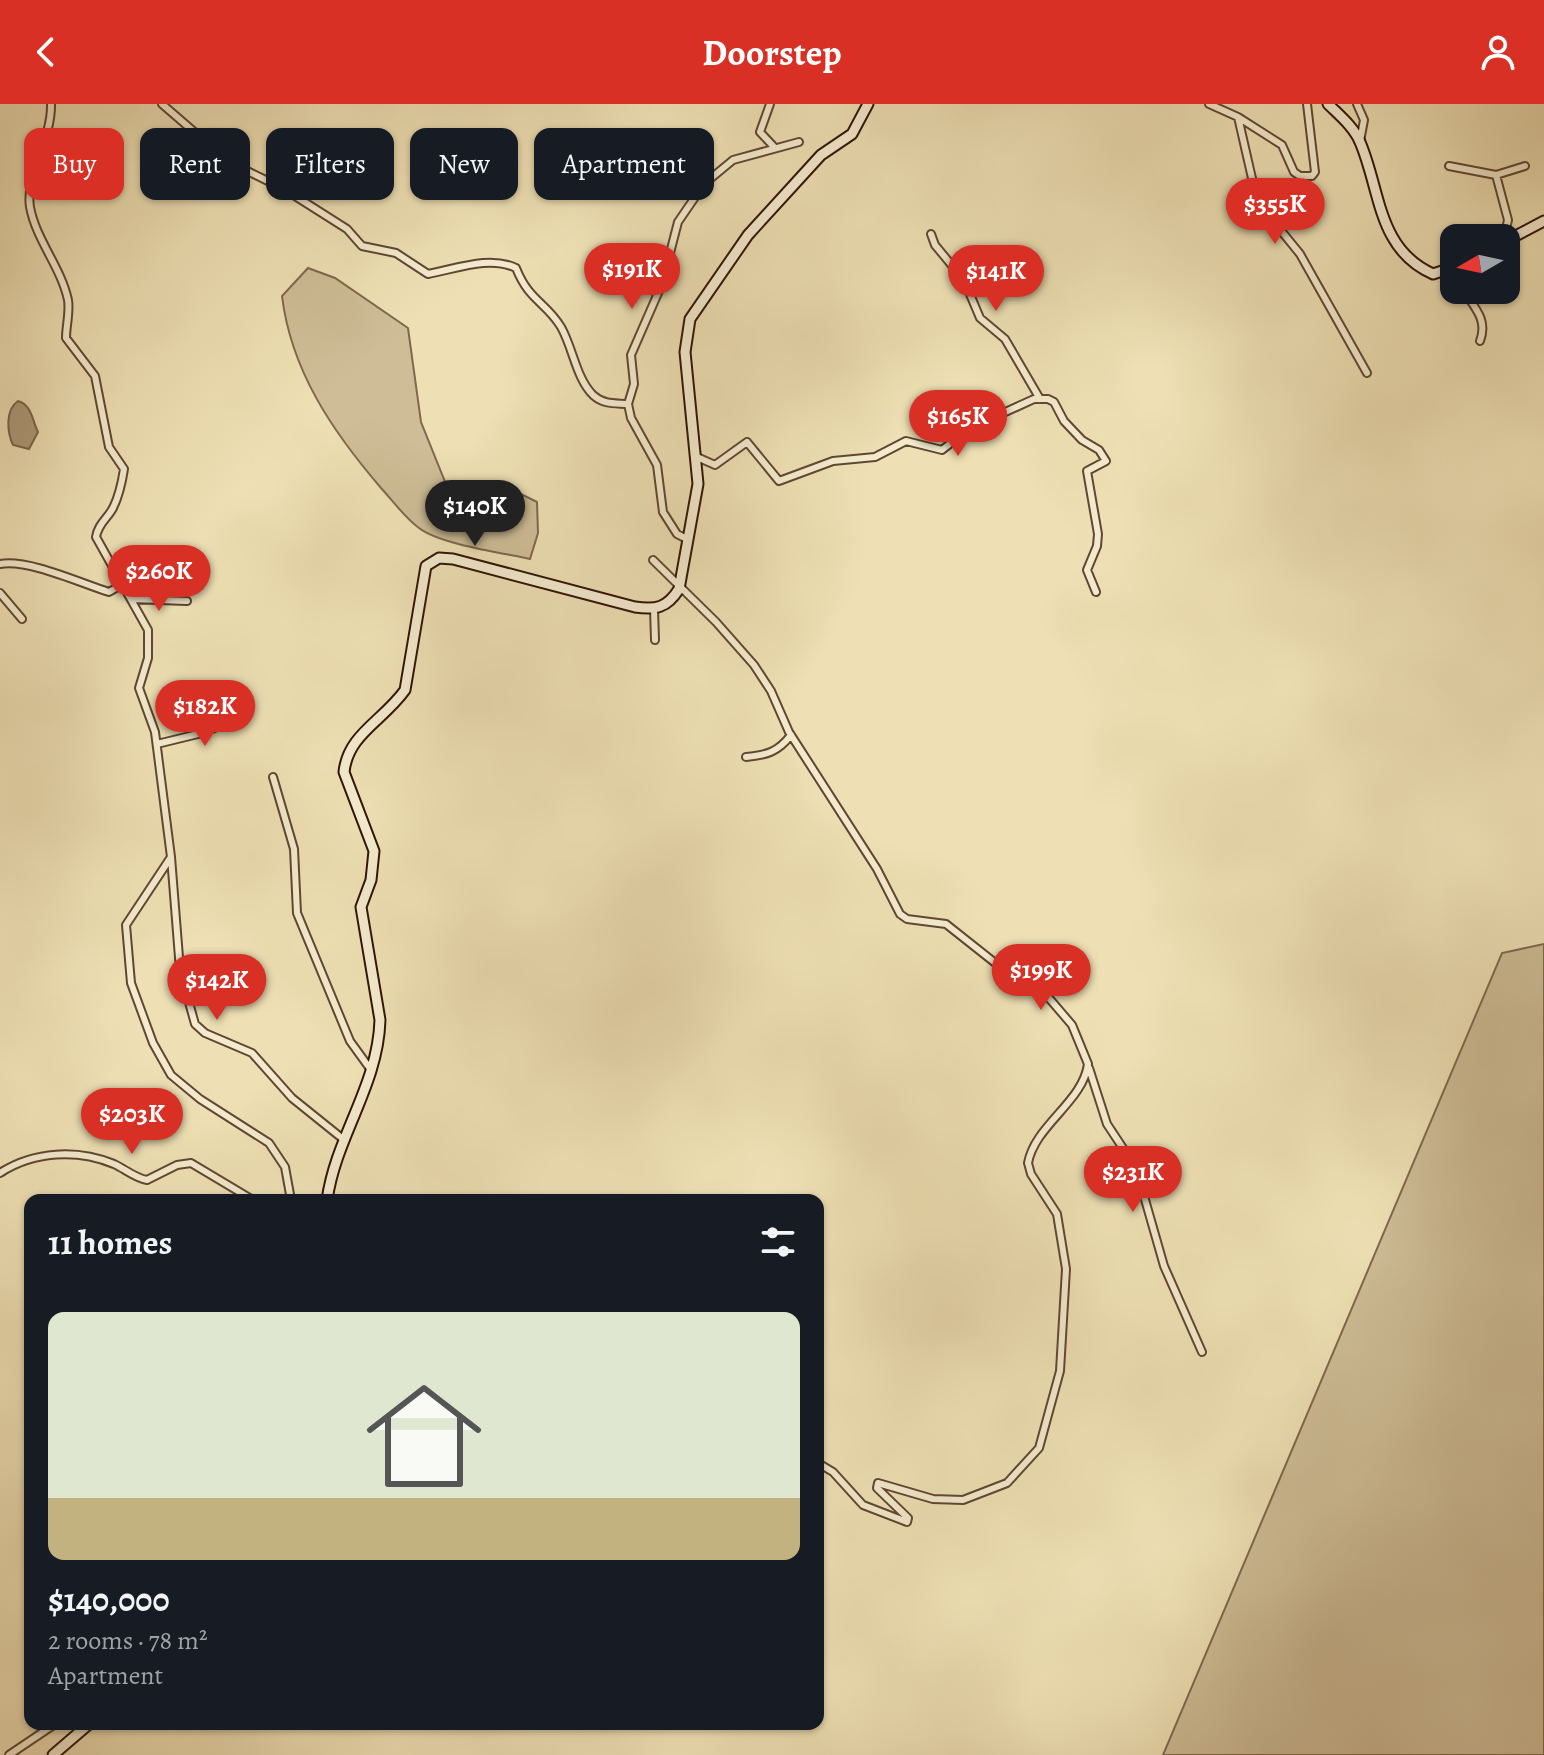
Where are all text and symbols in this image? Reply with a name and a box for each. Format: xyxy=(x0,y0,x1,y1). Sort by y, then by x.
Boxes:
text: Doorstep xyxy=(702,28,842,77)
icon: back xyxy=(24,30,68,74)
icon: person xyxy=(1476,30,1520,74)
chip: Buy xyxy=(24,128,124,200)
chip: Rent xyxy=(140,128,250,200)
chip: Filters xyxy=(266,128,394,200)
chip: New xyxy=(410,128,518,200)
chip: Apartment xyxy=(534,128,714,200)
pin: $355K xyxy=(1219,178,1331,246)
text: $355K xyxy=(1244,186,1306,221)
north arrow xyxy=(1440,224,1520,304)
map controls xyxy=(1440,224,1520,304)
pin: $191K xyxy=(576,243,688,311)
pin: $141K xyxy=(940,245,1052,313)
text: $191K xyxy=(602,251,662,286)
text: $141K xyxy=(966,253,1026,288)
pin: $165K xyxy=(902,390,1014,458)
text: $165K xyxy=(927,398,989,433)
pin: $140K xyxy=(419,480,531,548)
text: $140K xyxy=(443,488,507,523)
pin: $260K xyxy=(103,545,215,613)
text: $260K xyxy=(126,553,192,588)
pin: $182K xyxy=(149,680,261,748)
text: $182K xyxy=(173,688,237,723)
pin: $199K xyxy=(985,944,1097,1012)
text: $199K xyxy=(1010,952,1072,987)
pin: $142K xyxy=(161,954,273,1022)
text: $142K xyxy=(185,962,249,997)
pin: $203K xyxy=(76,1088,188,1156)
text: $203K xyxy=(99,1096,165,1131)
pin: $231K xyxy=(1077,1146,1189,1214)
text: $231K xyxy=(1102,1154,1164,1189)
text: 11 homes xyxy=(48,1219,172,1266)
icon: filters xyxy=(756,1220,800,1264)
icon: home xyxy=(352,1364,496,1508)
text: $140,000 xyxy=(48,1576,170,1623)
text: 2 rooms · 78 m² xyxy=(48,1623,207,1658)
text: Apartment xyxy=(48,1658,163,1693)

